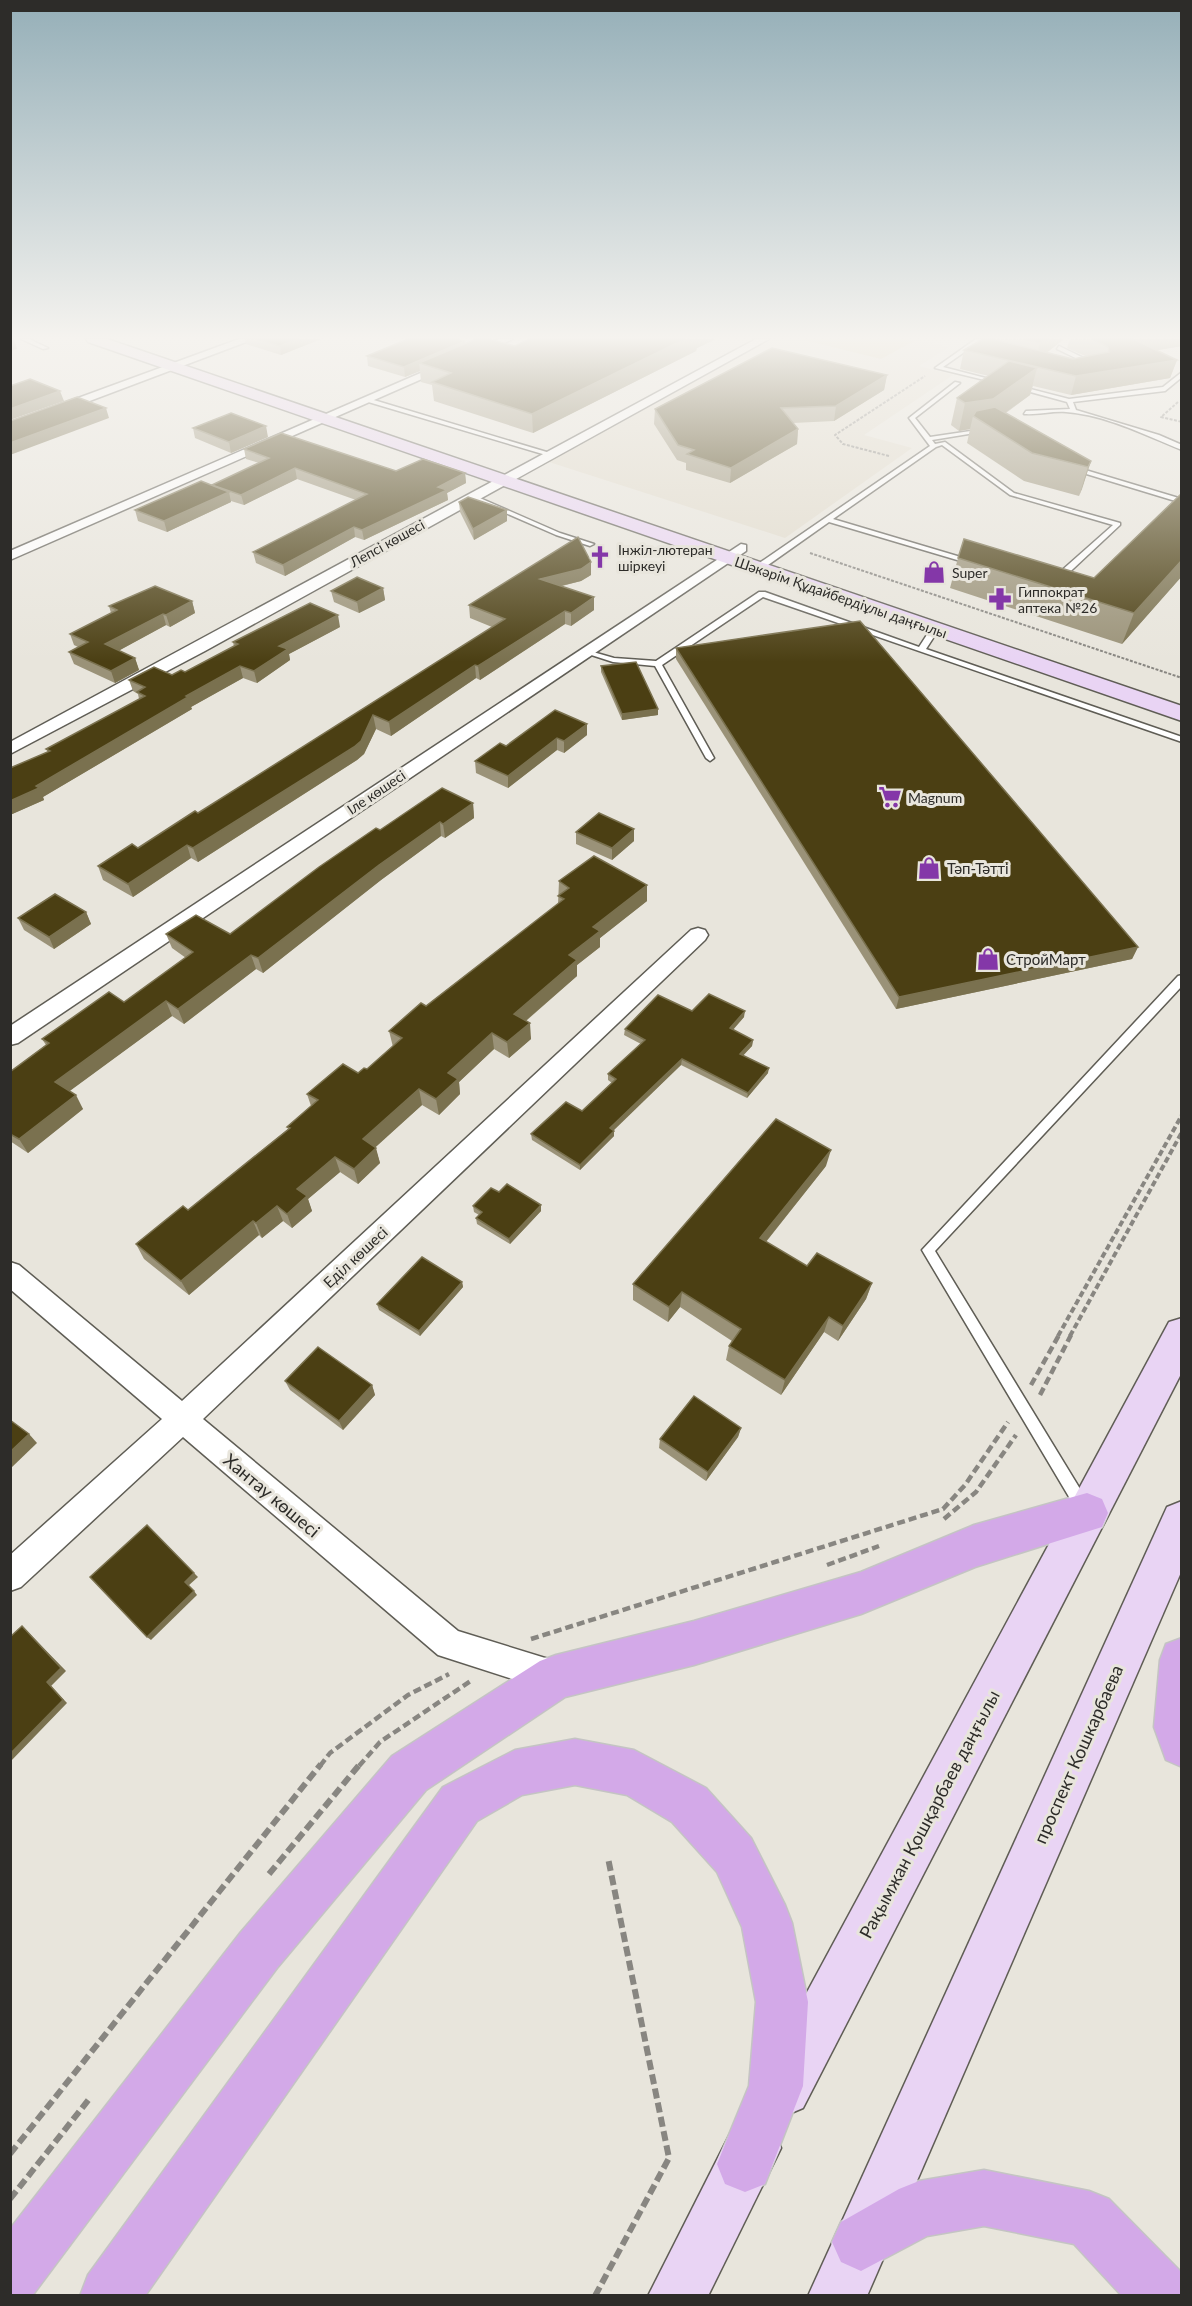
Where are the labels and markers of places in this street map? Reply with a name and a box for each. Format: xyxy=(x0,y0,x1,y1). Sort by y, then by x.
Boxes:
place label: Інжіл-лютеран шіркеуі xyxy=(618,541,713,574)
church icon: Інжіл-лютеран шіркеуі xyxy=(587,544,613,570)
shop icon: Super xyxy=(921,559,947,585)
place label: Super xyxy=(952,564,988,581)
place label: Гиппократ аптека №26 xyxy=(1018,583,1097,616)
pharmacy icon: Гиппократ аптека №26 xyxy=(987,586,1013,612)
supermarket icon: Magnum xyxy=(877,784,903,810)
place label: Magnum xyxy=(908,789,962,806)
shop icon: Тәп-Тәтті xyxy=(916,855,942,881)
place label: Тәп-Тәтті xyxy=(947,859,1009,877)
shop icon: СтройМарт xyxy=(975,946,1001,972)
place label: СтройМарт xyxy=(1006,950,1086,968)

